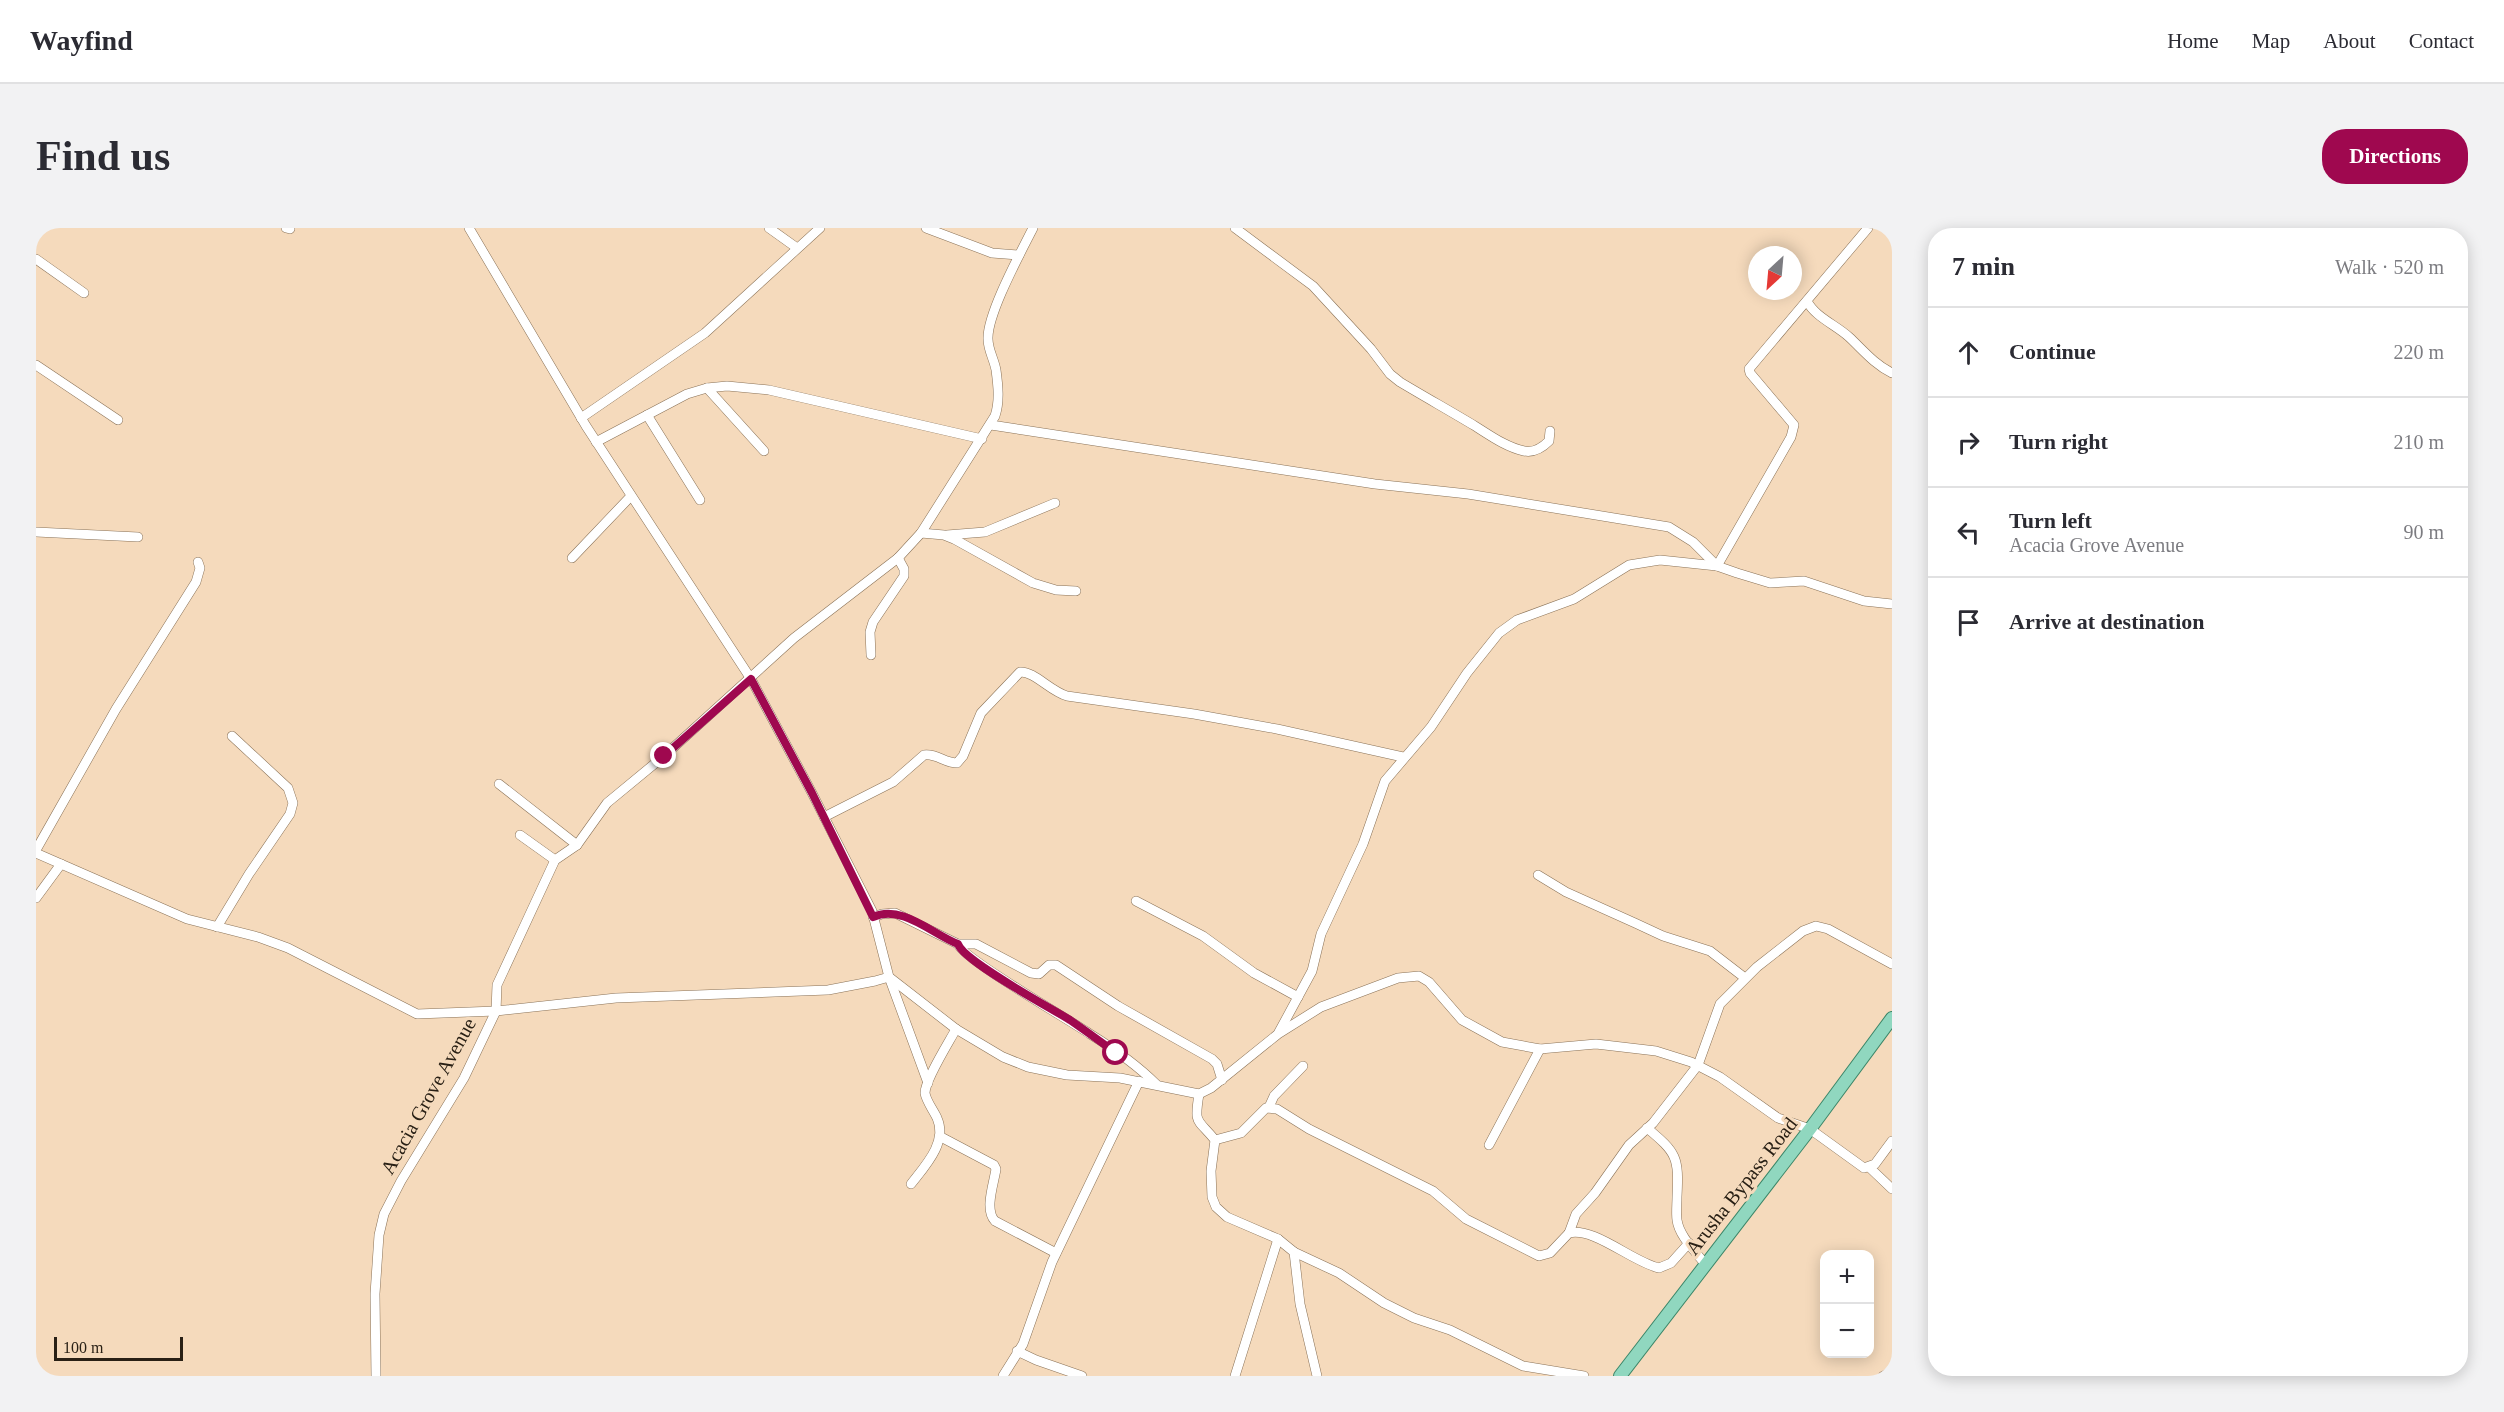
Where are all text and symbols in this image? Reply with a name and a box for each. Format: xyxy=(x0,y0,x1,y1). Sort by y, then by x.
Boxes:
text: Wayfind xyxy=(30,25,133,56)
text: Home xyxy=(2167,29,2219,53)
text: Map xyxy=(2252,29,2290,53)
text: About xyxy=(2323,29,2376,53)
text: Contact xyxy=(2409,29,2474,53)
button: Directions xyxy=(2322,129,2468,184)
text: Find us xyxy=(36,133,170,179)
north arrow xyxy=(1748,246,1802,300)
text: 7 min xyxy=(1952,252,2015,281)
text: Walk · 520 m xyxy=(2335,256,2444,278)
icon: ahead xyxy=(1952,336,1985,369)
text: Continue xyxy=(2009,339,2096,364)
text: 220 m xyxy=(2393,341,2444,363)
icon: right xyxy=(1952,426,1985,459)
text: Turn right xyxy=(2009,429,2108,454)
text: 210 m xyxy=(2393,431,2444,453)
text: Turn left xyxy=(2009,508,2092,533)
icon: left xyxy=(1952,516,1985,549)
text: 90 m xyxy=(2403,521,2444,543)
text: Acacia Grove Avenue xyxy=(2009,534,2184,556)
icon: arrive xyxy=(1952,606,1985,639)
text: Arrive at destination xyxy=(2009,609,2205,634)
route end xyxy=(650,742,676,768)
street label: Acacia Grove Avenue xyxy=(376,1014,480,1178)
route start xyxy=(1102,1039,1128,1065)
street label: Arusha Bypass Road xyxy=(1681,1113,1802,1259)
map controls xyxy=(1820,1250,1874,1358)
button: + xyxy=(1820,1250,1874,1304)
button: − xyxy=(1820,1304,1874,1358)
scale bar xyxy=(54,1334,183,1362)
text: 100 m xyxy=(63,1339,103,1356)

